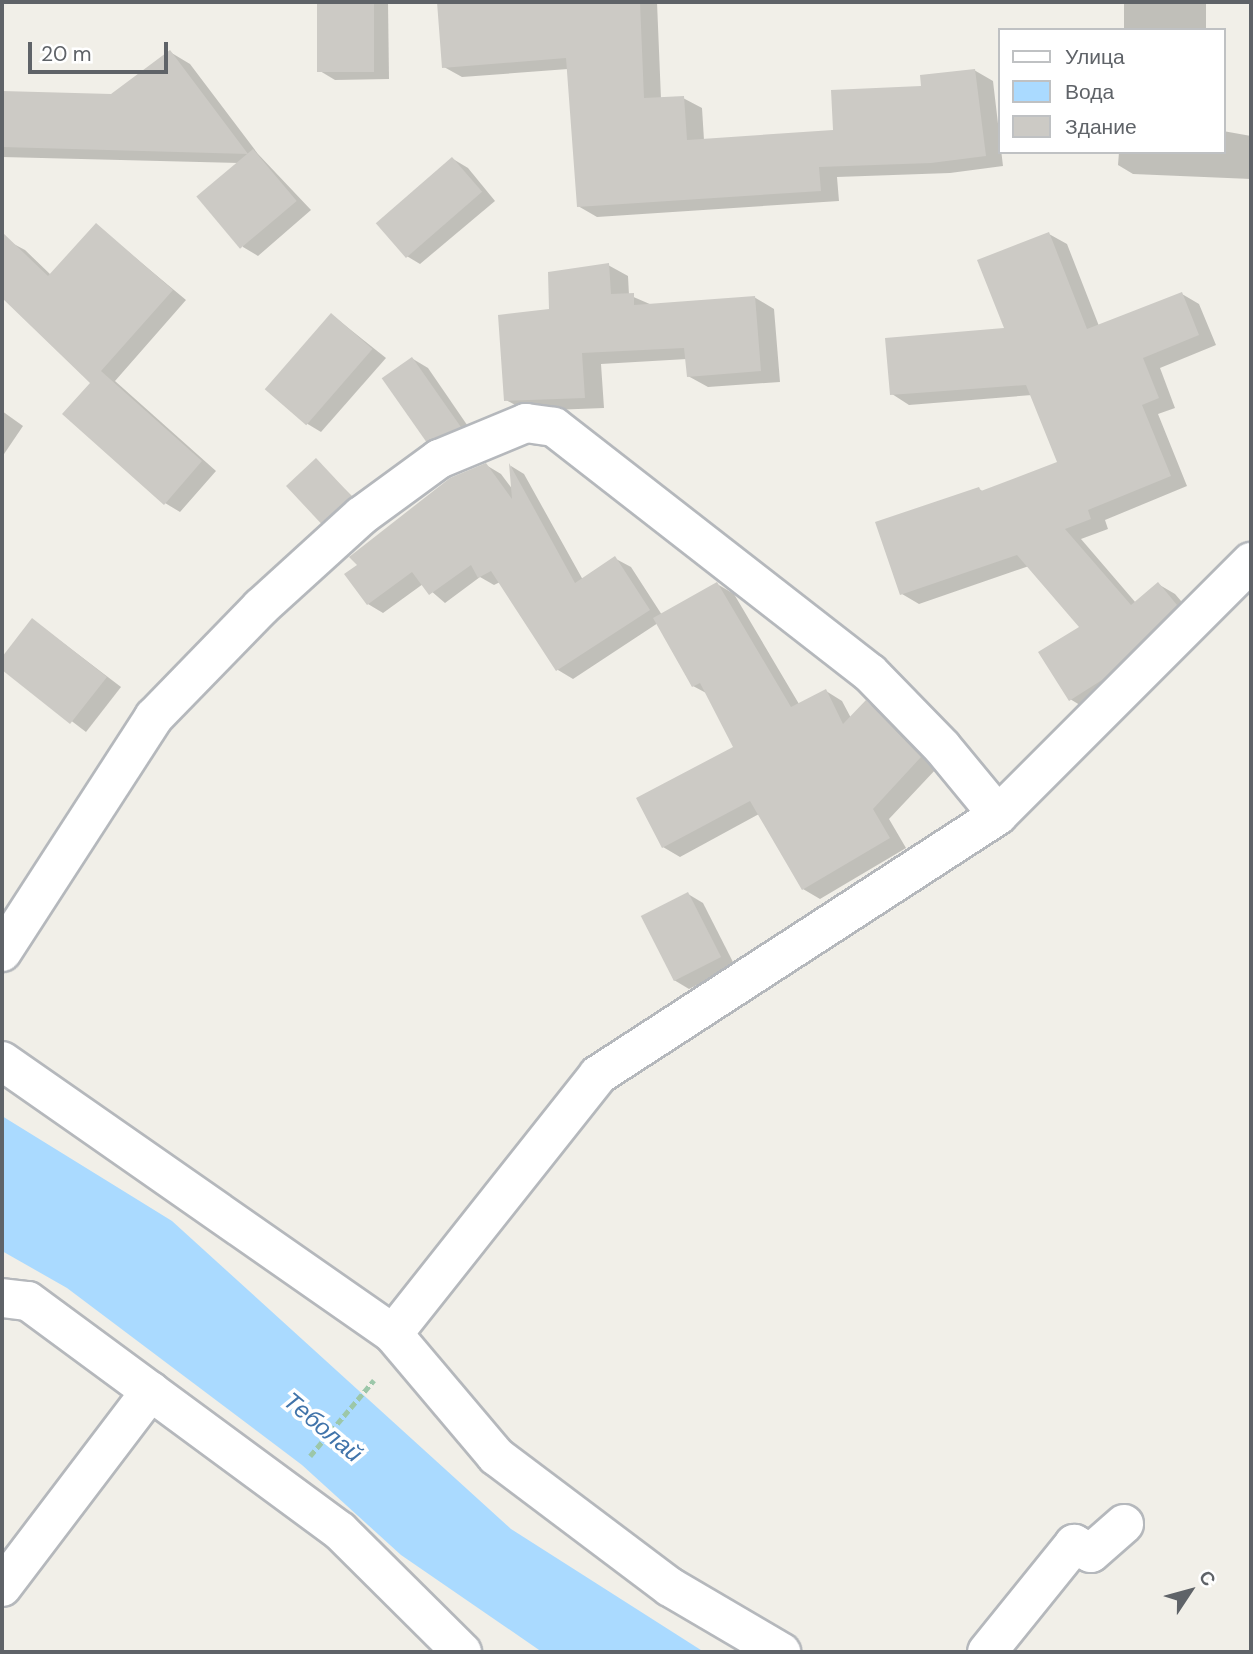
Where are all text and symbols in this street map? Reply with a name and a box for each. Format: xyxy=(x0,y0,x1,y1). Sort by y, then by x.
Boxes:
scale bar xyxy=(32,28,172,72)
legend xyxy=(998,28,1225,154)
text: 20 m xyxy=(41,40,92,68)
text: Улица xyxy=(1065,43,1125,71)
text: Вода xyxy=(1065,78,1114,106)
text: Здание xyxy=(1065,113,1137,141)
water label: Теболай xyxy=(278,1386,368,1468)
north arrow xyxy=(1155,1556,1225,1626)
text: С xyxy=(1193,1565,1222,1591)

